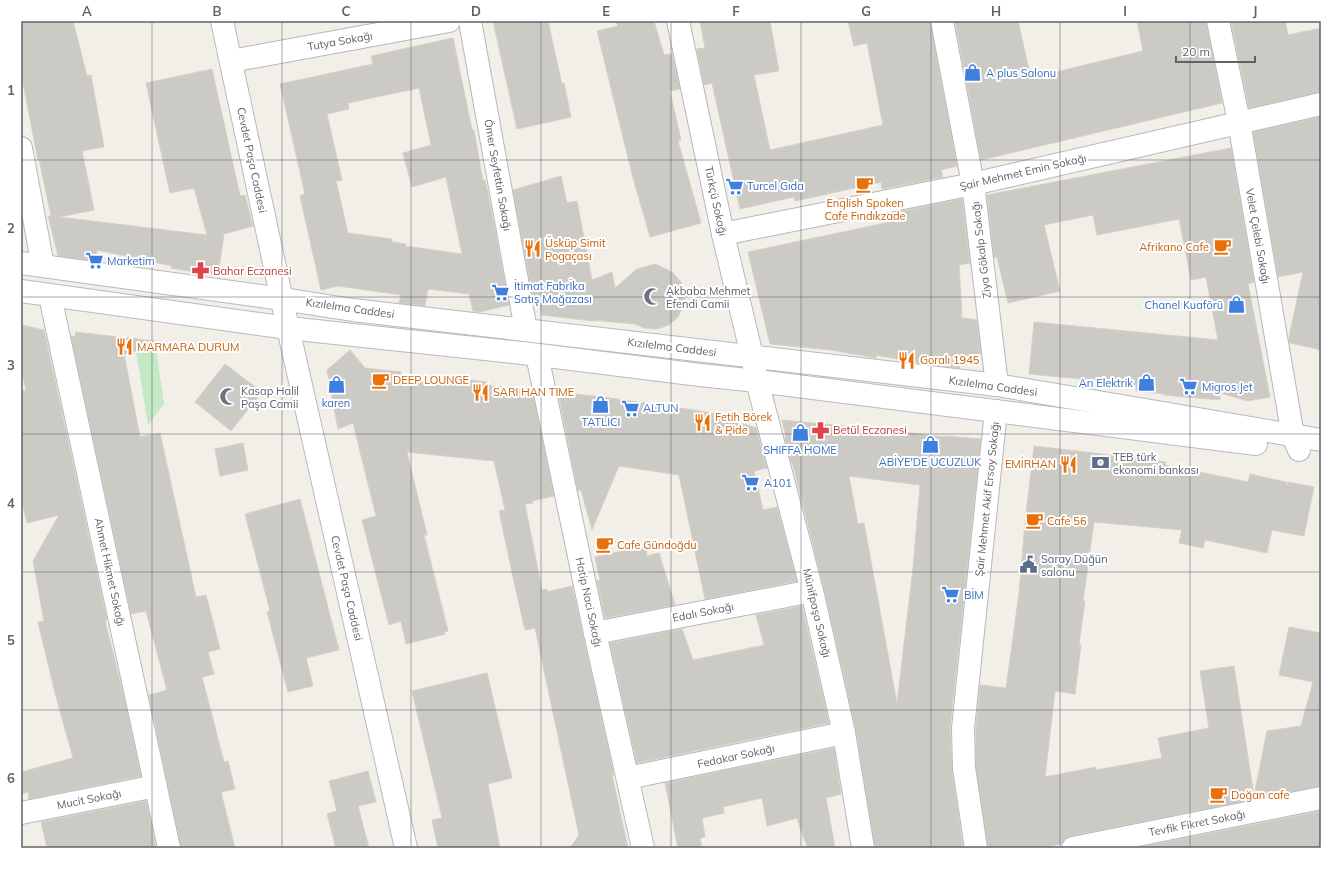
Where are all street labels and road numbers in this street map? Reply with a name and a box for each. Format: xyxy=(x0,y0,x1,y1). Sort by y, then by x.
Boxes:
street label: Tutya Sokağı xyxy=(306,28,374,54)
street label: Cevdet Paşa Caddesi xyxy=(234,106,270,214)
street label: Ömer Seyfettin Sokağı xyxy=(481,118,515,232)
street label: Şair Mehmet Emin Sokağı xyxy=(958,151,1088,193)
street label: Türkçü Sokağı xyxy=(702,165,730,237)
street label: Velet Çelebi Sokağı xyxy=(1243,187,1273,285)
street label: Ziya Gökalp Sokağı xyxy=(968,201,994,299)
street label: Kızılelma Caddesi xyxy=(305,295,395,321)
street label: Kızılelma Caddesi xyxy=(627,335,717,359)
street label: Kızılelma Caddesi xyxy=(948,373,1038,399)
street label: Şair Mehmet Akif Ersoy Sokağı xyxy=(972,421,1002,577)
street label: Ahmet Hikmet Sokağı xyxy=(92,516,128,628)
street label: Cevdet Paşa Caddesi xyxy=(328,534,366,642)
street label: Hatip Naci Sokağı xyxy=(573,556,605,648)
street label: Münifpaşa Sokağı xyxy=(800,567,834,659)
street label: Edalı Sokağı xyxy=(671,599,735,625)
street label: Fedakar Sokağı xyxy=(696,741,776,771)
street label: Mucit Sokağı xyxy=(56,786,122,812)
street label: Tevfik Fikret Sokağı xyxy=(1147,807,1247,839)

